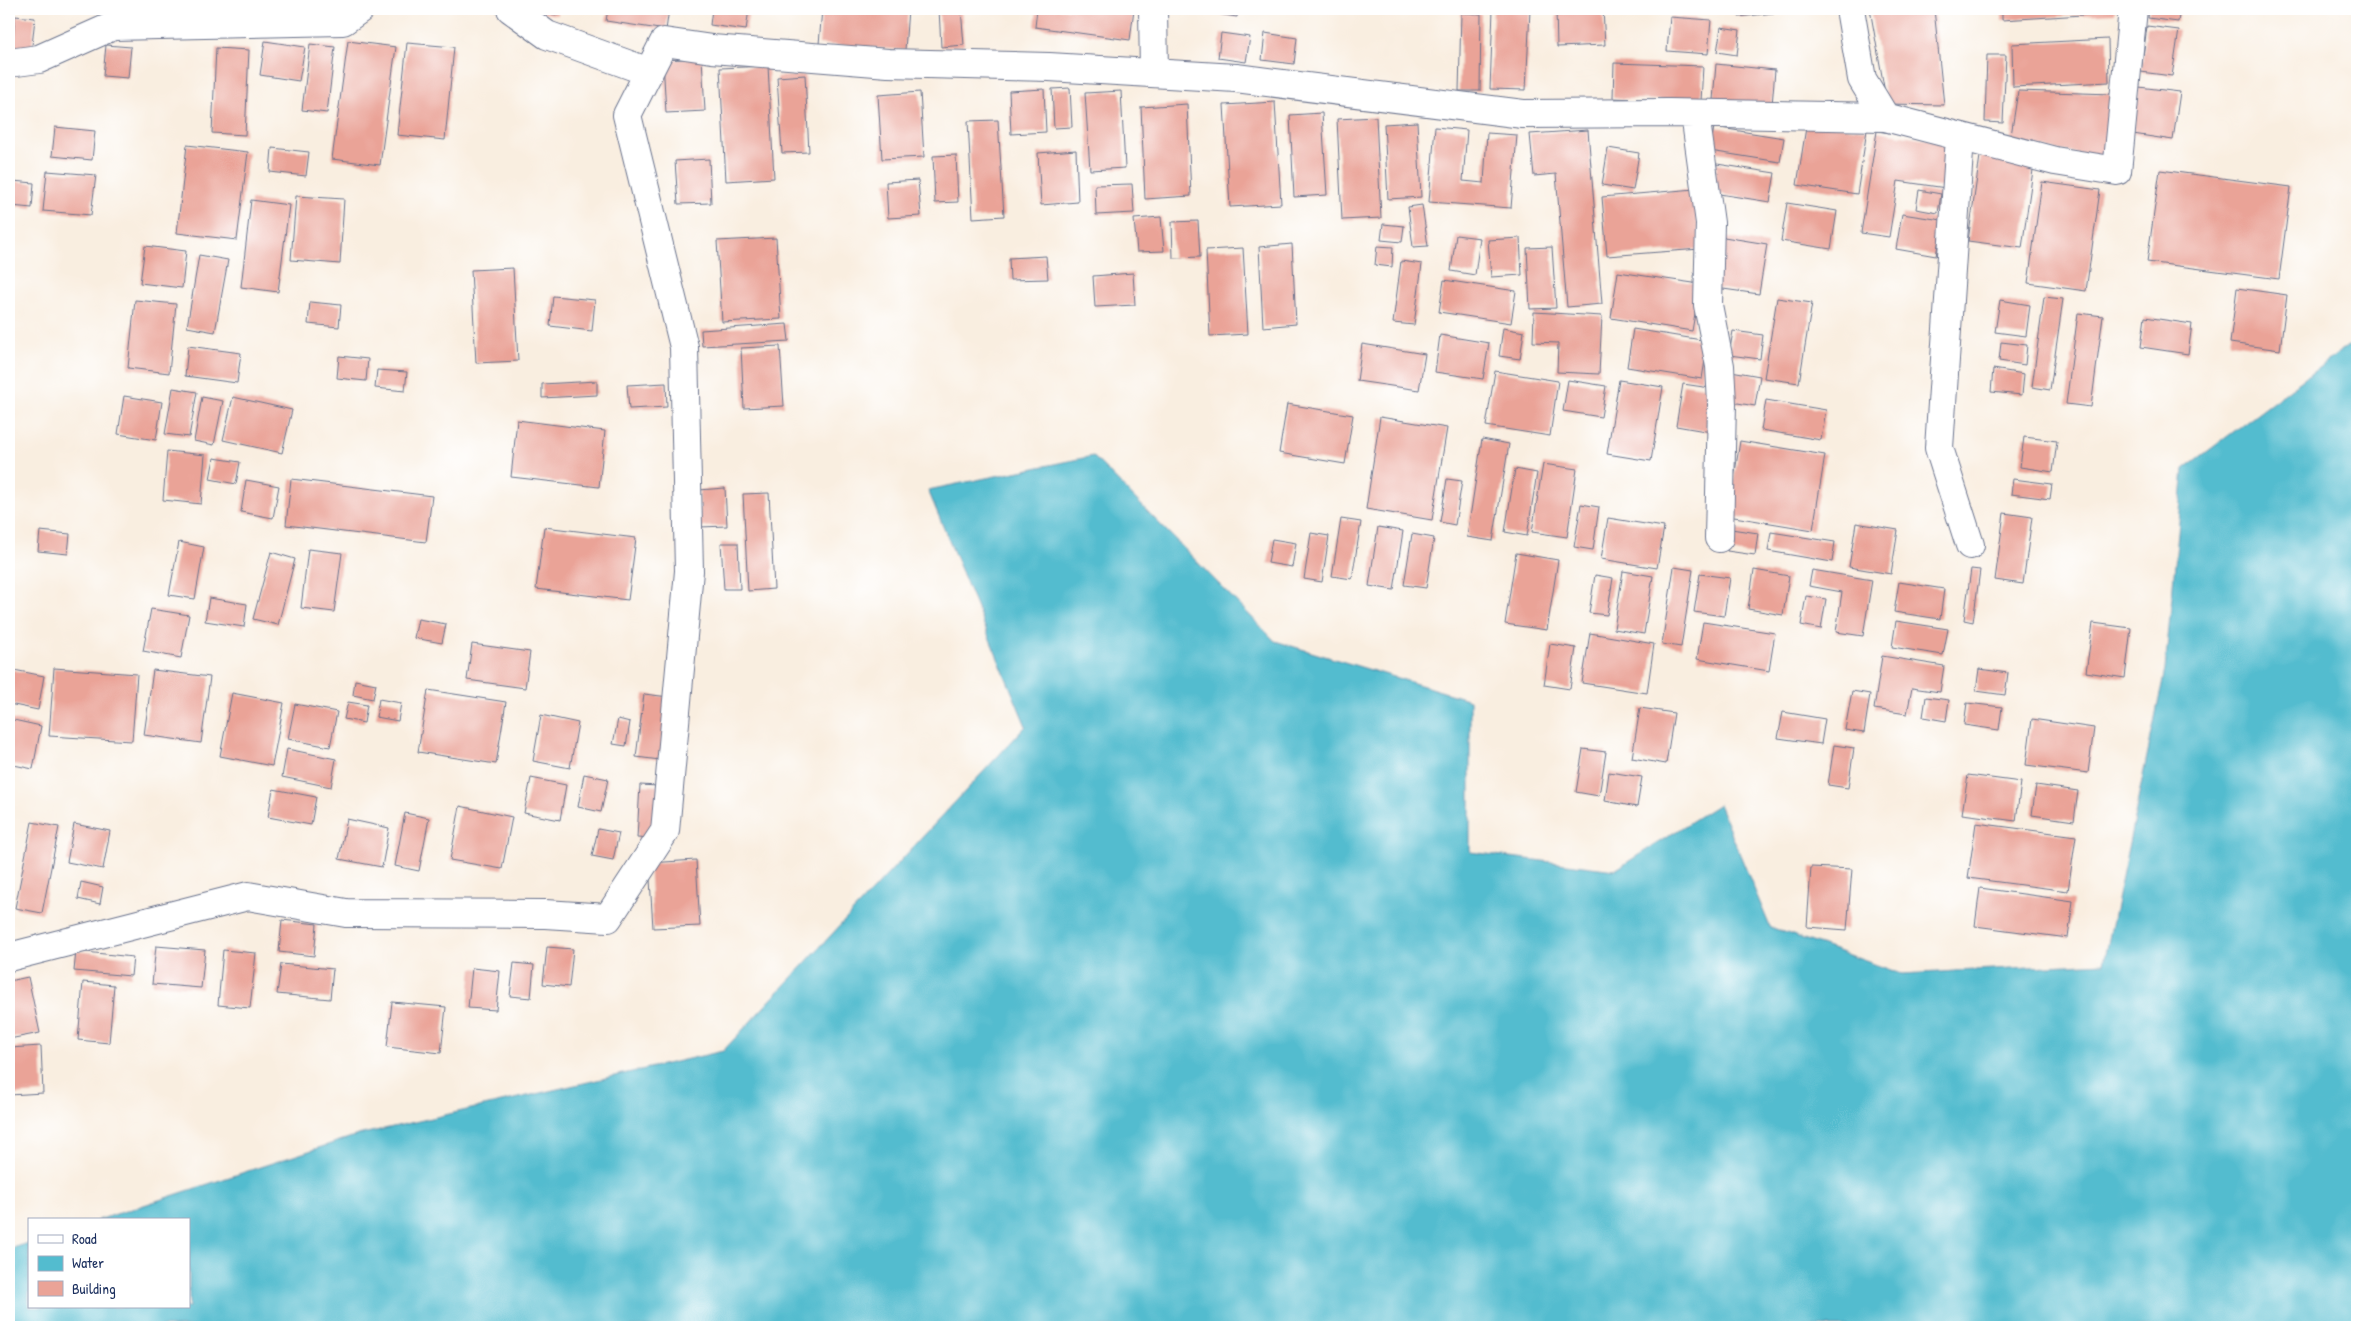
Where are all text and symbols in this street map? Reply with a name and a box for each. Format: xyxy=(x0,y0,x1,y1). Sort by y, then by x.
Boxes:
legend xyxy=(28,1218,190,1308)
text: Road xyxy=(72,1228,97,1249)
text: Water xyxy=(72,1252,104,1273)
text: Building xyxy=(72,1278,116,1299)

